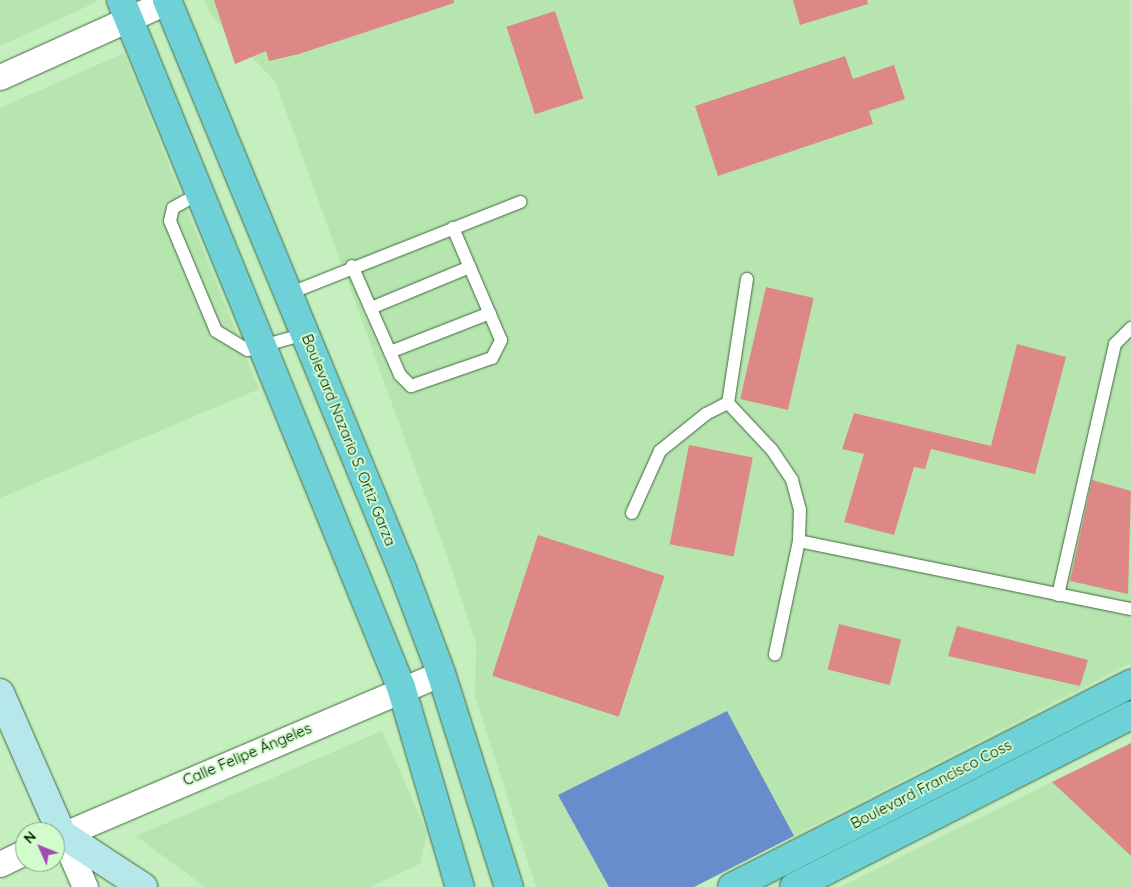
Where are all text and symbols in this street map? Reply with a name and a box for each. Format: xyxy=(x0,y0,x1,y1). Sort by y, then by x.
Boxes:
street label: Boulevard Nazario S. Ortiz Garza xyxy=(298,331,400,549)
street label: Calle Felipe Ángeles xyxy=(180,719,314,789)
street label: Boulevard Francisco Coss xyxy=(848,736,1014,832)
north arrow xyxy=(15,822,65,872)
text: N xyxy=(20,827,40,847)

